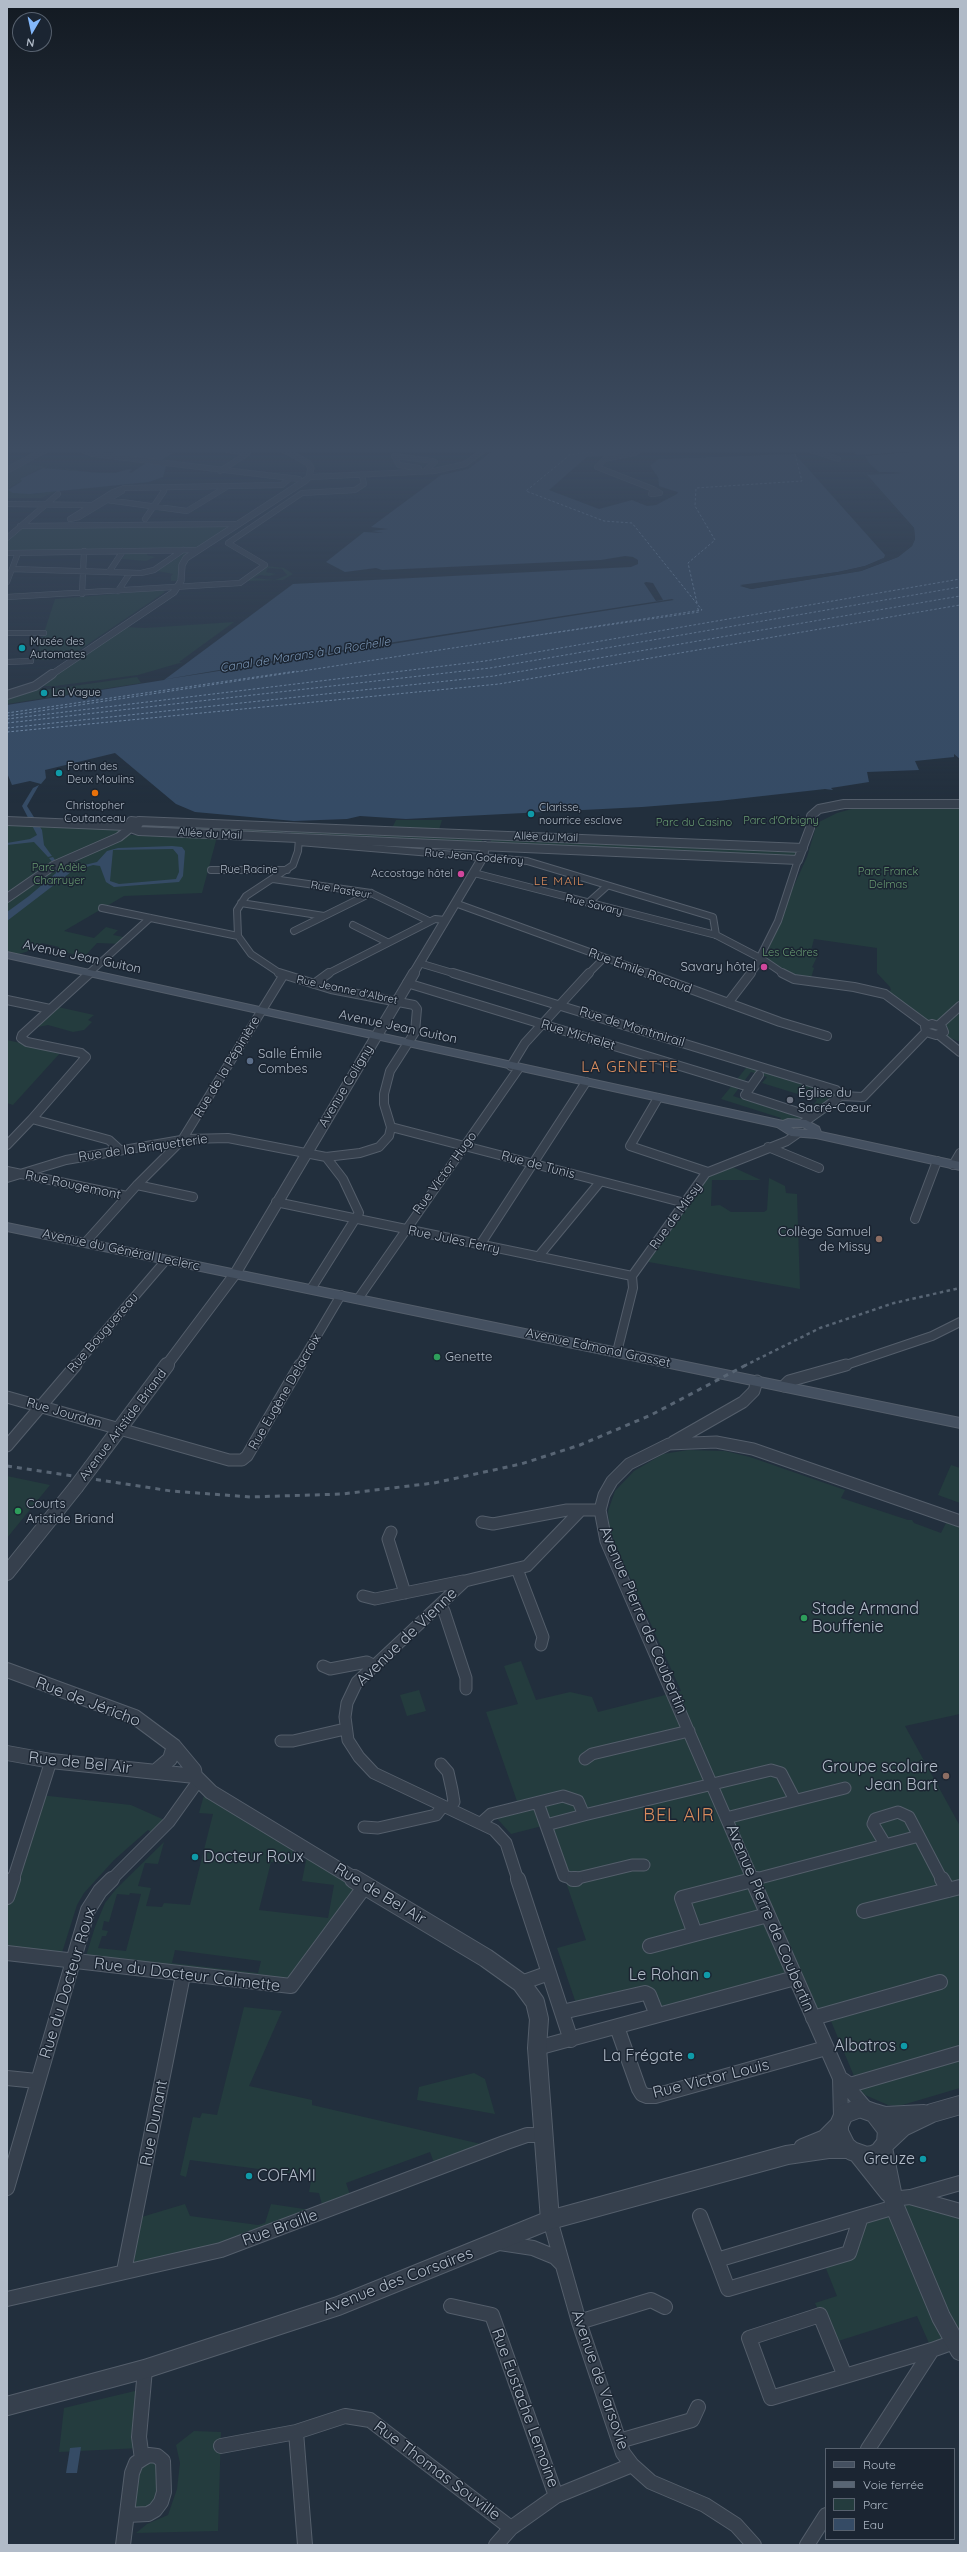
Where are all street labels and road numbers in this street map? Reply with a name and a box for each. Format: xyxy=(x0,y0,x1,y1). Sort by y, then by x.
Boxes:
street label: Allée du Mail xyxy=(178,826,242,842)
street label: Allée du Mail xyxy=(514,829,578,845)
street label: Rue Jean Godefroy xyxy=(424,846,524,868)
street label: Rue Racine xyxy=(220,863,278,877)
street label: Rue Pasteur xyxy=(310,878,372,902)
street label: Rue Savary xyxy=(564,892,624,918)
street label: Avenue Jean Guiton xyxy=(21,937,143,977)
street label: Rue Émile Racaud xyxy=(586,945,694,997)
street label: Rue Jeanne d'Albret xyxy=(295,973,399,1007)
street label: Rue de Montmirail xyxy=(577,1004,687,1050)
street label: Avenue Jean Guiton xyxy=(337,1007,459,1047)
street label: Rue de la Pépinière xyxy=(191,1014,263,1120)
street label: Rue Michelet xyxy=(539,1016,617,1054)
street label: Avenue Coligny xyxy=(315,1042,377,1130)
street label: Rue Victor Hugo xyxy=(410,1129,480,1217)
street label: Rue de la Briquetterie xyxy=(77,1131,209,1165)
street label: Rue de Tunis xyxy=(499,1148,577,1182)
street label: Rue Rougemont xyxy=(24,1167,122,1203)
street label: Rue de Missy xyxy=(647,1180,705,1252)
street label: Rue Jules Ferry xyxy=(407,1223,501,1257)
street label: Avenue du Général Leclerc xyxy=(41,1226,201,1274)
street label: Rue Bouguereau xyxy=(64,1290,142,1376)
street label: Avenue Edmond Grasset xyxy=(524,1325,672,1371)
street label: Rue Eugène Delacroix xyxy=(245,1331,325,1453)
street label: Avenue Aristide Briand xyxy=(76,1366,170,1484)
street label: Rue Jourdan xyxy=(25,1395,103,1431)
street label: Avenue Pierre de Coubertin xyxy=(595,1523,691,1717)
street label: Avenue de Vienne xyxy=(353,1584,461,1690)
street label: Rue de Jéricho xyxy=(33,1673,143,1731)
street label: Rue de Bel Air xyxy=(27,1748,133,1778)
street label: Avenue Pierre de Coubertin xyxy=(722,1821,818,2015)
street label: Rue de Bel Air xyxy=(331,1859,429,1929)
street label: Rue du Docteur Roux xyxy=(36,1905,100,2061)
street label: Rue du Docteur Calmette xyxy=(93,1954,281,1996)
street label: Rue Victor Louis xyxy=(651,2055,771,2103)
street label: Rue Dunant xyxy=(136,2078,172,2168)
street label: Rue Braille xyxy=(240,2206,320,2250)
street label: Avenue des Corsaires xyxy=(320,2244,476,2318)
street label: Avenue de Varsovie xyxy=(567,2308,633,2452)
street label: Rue Eustache Lemoine xyxy=(487,2326,563,2490)
street label: Rue Thomas Souville xyxy=(370,2417,504,2525)

